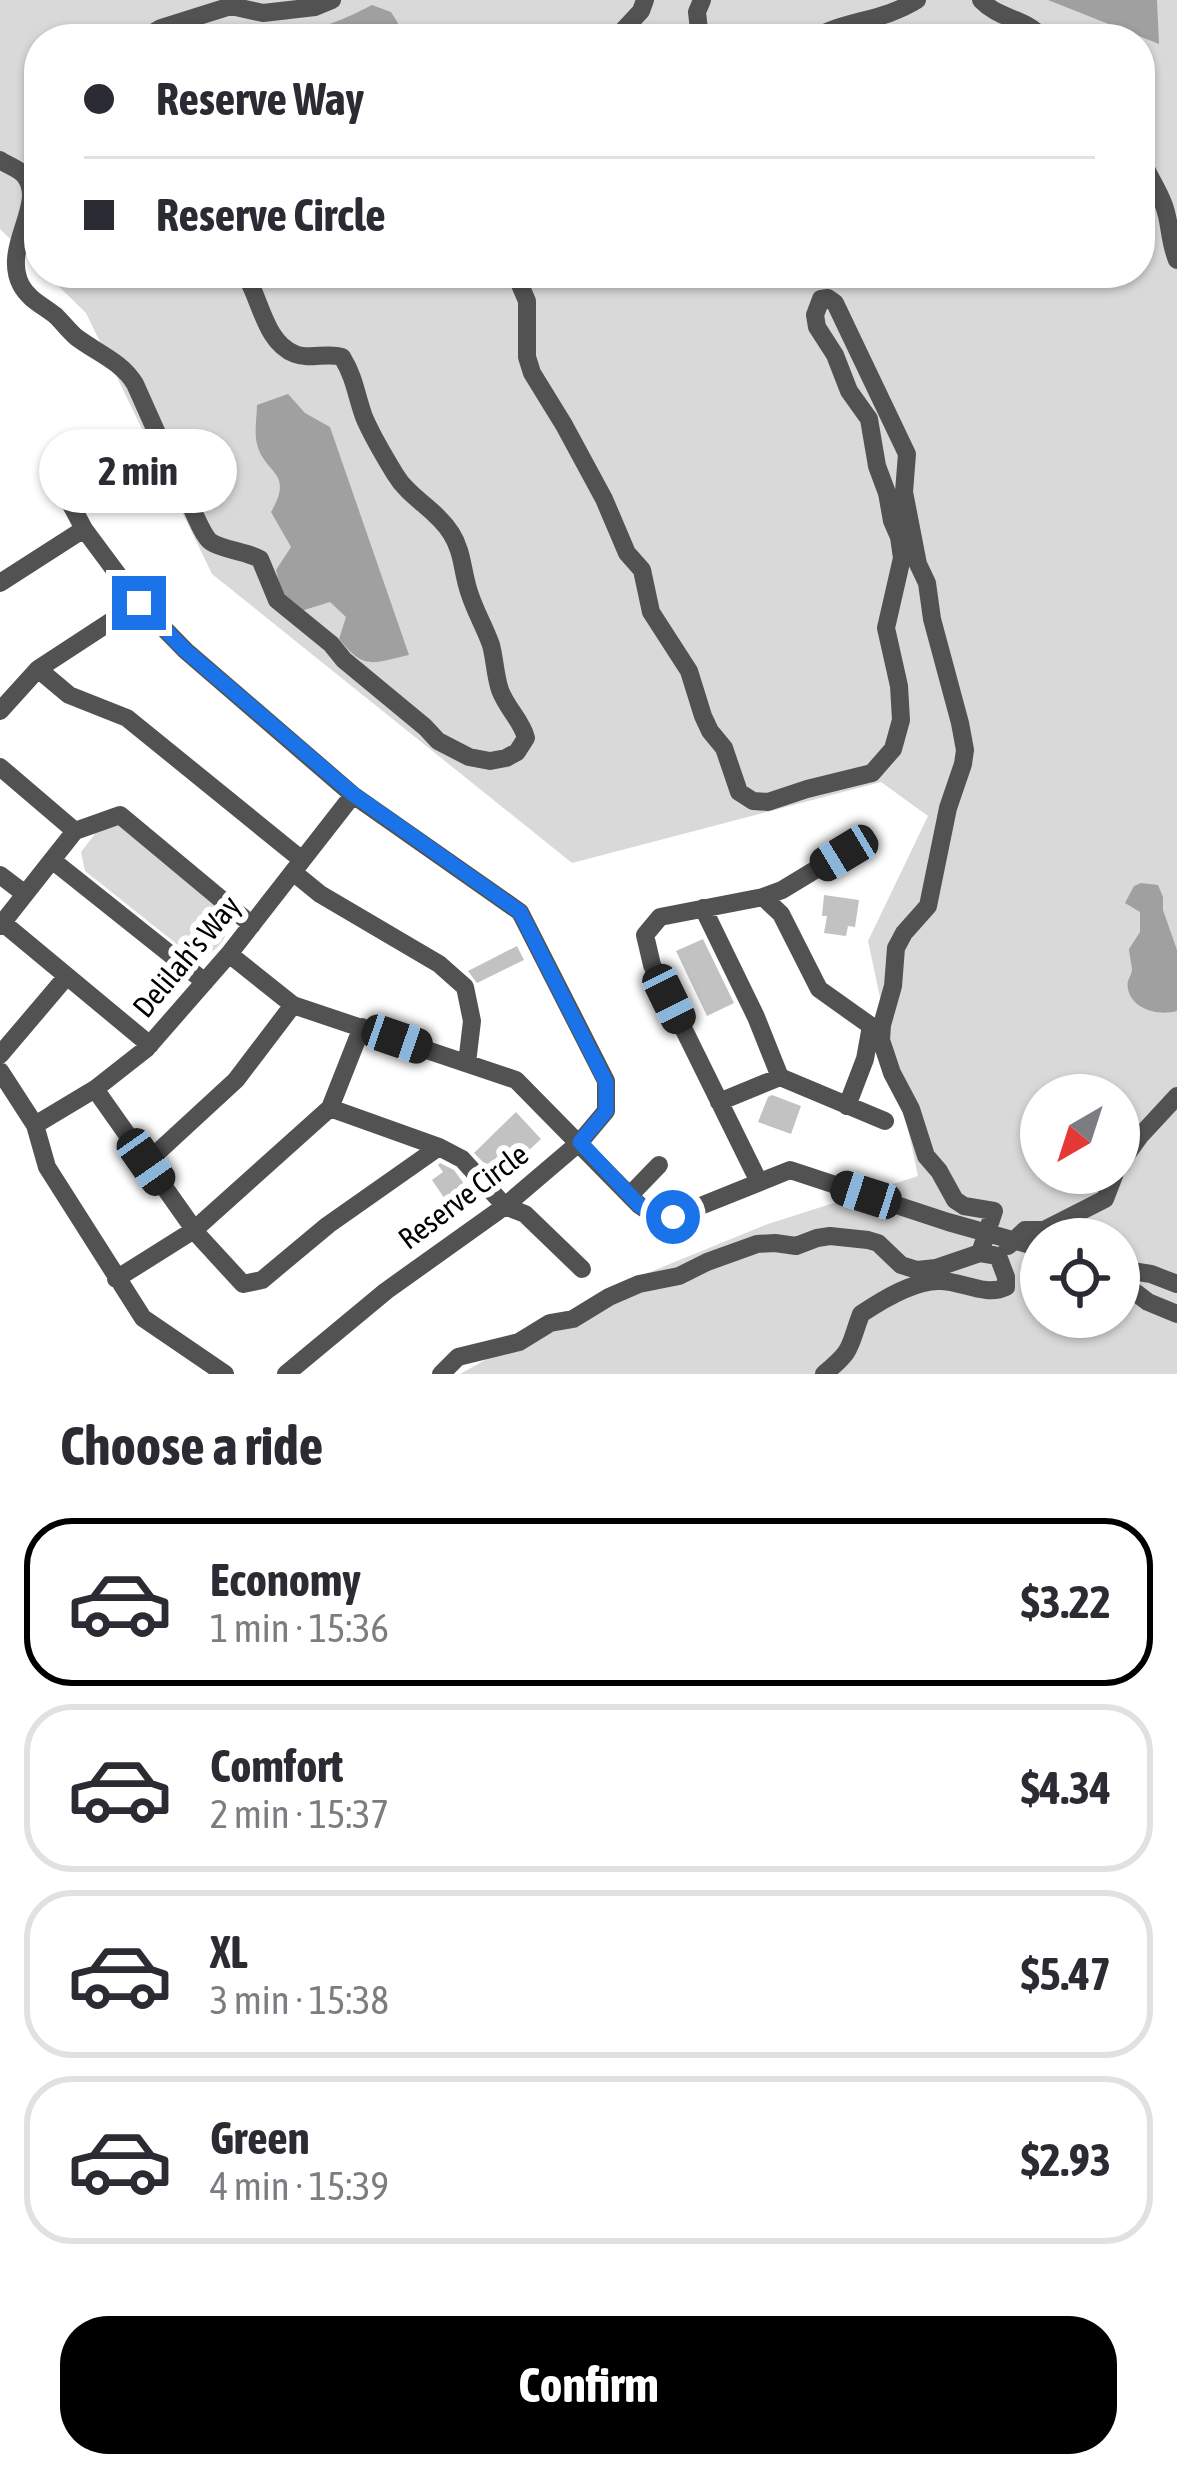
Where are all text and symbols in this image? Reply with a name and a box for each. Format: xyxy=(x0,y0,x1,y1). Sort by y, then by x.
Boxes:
text: Reserve Way xyxy=(156,73,364,125)
text: Reserve Circle xyxy=(156,189,386,241)
callout: 2 min xyxy=(40,429,238,513)
text: 2 min xyxy=(98,449,178,493)
route end xyxy=(112,576,166,630)
car xyxy=(804,819,884,887)
street label: Delilah's Way xyxy=(125,888,247,1024)
car xyxy=(637,959,701,1039)
car xyxy=(357,1010,437,1068)
north arrow xyxy=(1020,1074,1140,1194)
map controls xyxy=(1020,1074,1140,1338)
car xyxy=(111,1122,181,1202)
street label: Reserve Circle xyxy=(392,1136,534,1256)
car xyxy=(826,1167,906,1223)
route start xyxy=(646,1190,700,1244)
button: locate xyxy=(1020,1218,1140,1338)
text: Choose a ride xyxy=(60,1415,323,1476)
icon: car xyxy=(66,1548,174,1656)
text: Economy xyxy=(210,1554,361,1606)
text: $3.22 xyxy=(1021,1576,1111,1628)
text: 1 min · 15:36 xyxy=(210,1606,389,1650)
icon: car xyxy=(66,1734,174,1842)
text: Comfort xyxy=(210,1740,343,1792)
text: $4.34 xyxy=(1021,1762,1111,1814)
text: 2 min · 15:37 xyxy=(210,1792,389,1836)
icon: car xyxy=(66,1920,174,2028)
text: XL xyxy=(210,1926,248,1978)
text: $5.47 xyxy=(1021,1948,1111,2000)
text: 3 min · 15:38 xyxy=(210,1978,389,2022)
icon: car xyxy=(66,2106,174,2214)
text: Green xyxy=(210,2112,310,2164)
text: $2.93 xyxy=(1021,2134,1111,2186)
text: 4 min · 15:39 xyxy=(210,2164,389,2208)
button: Confirm xyxy=(60,2316,1117,2454)

